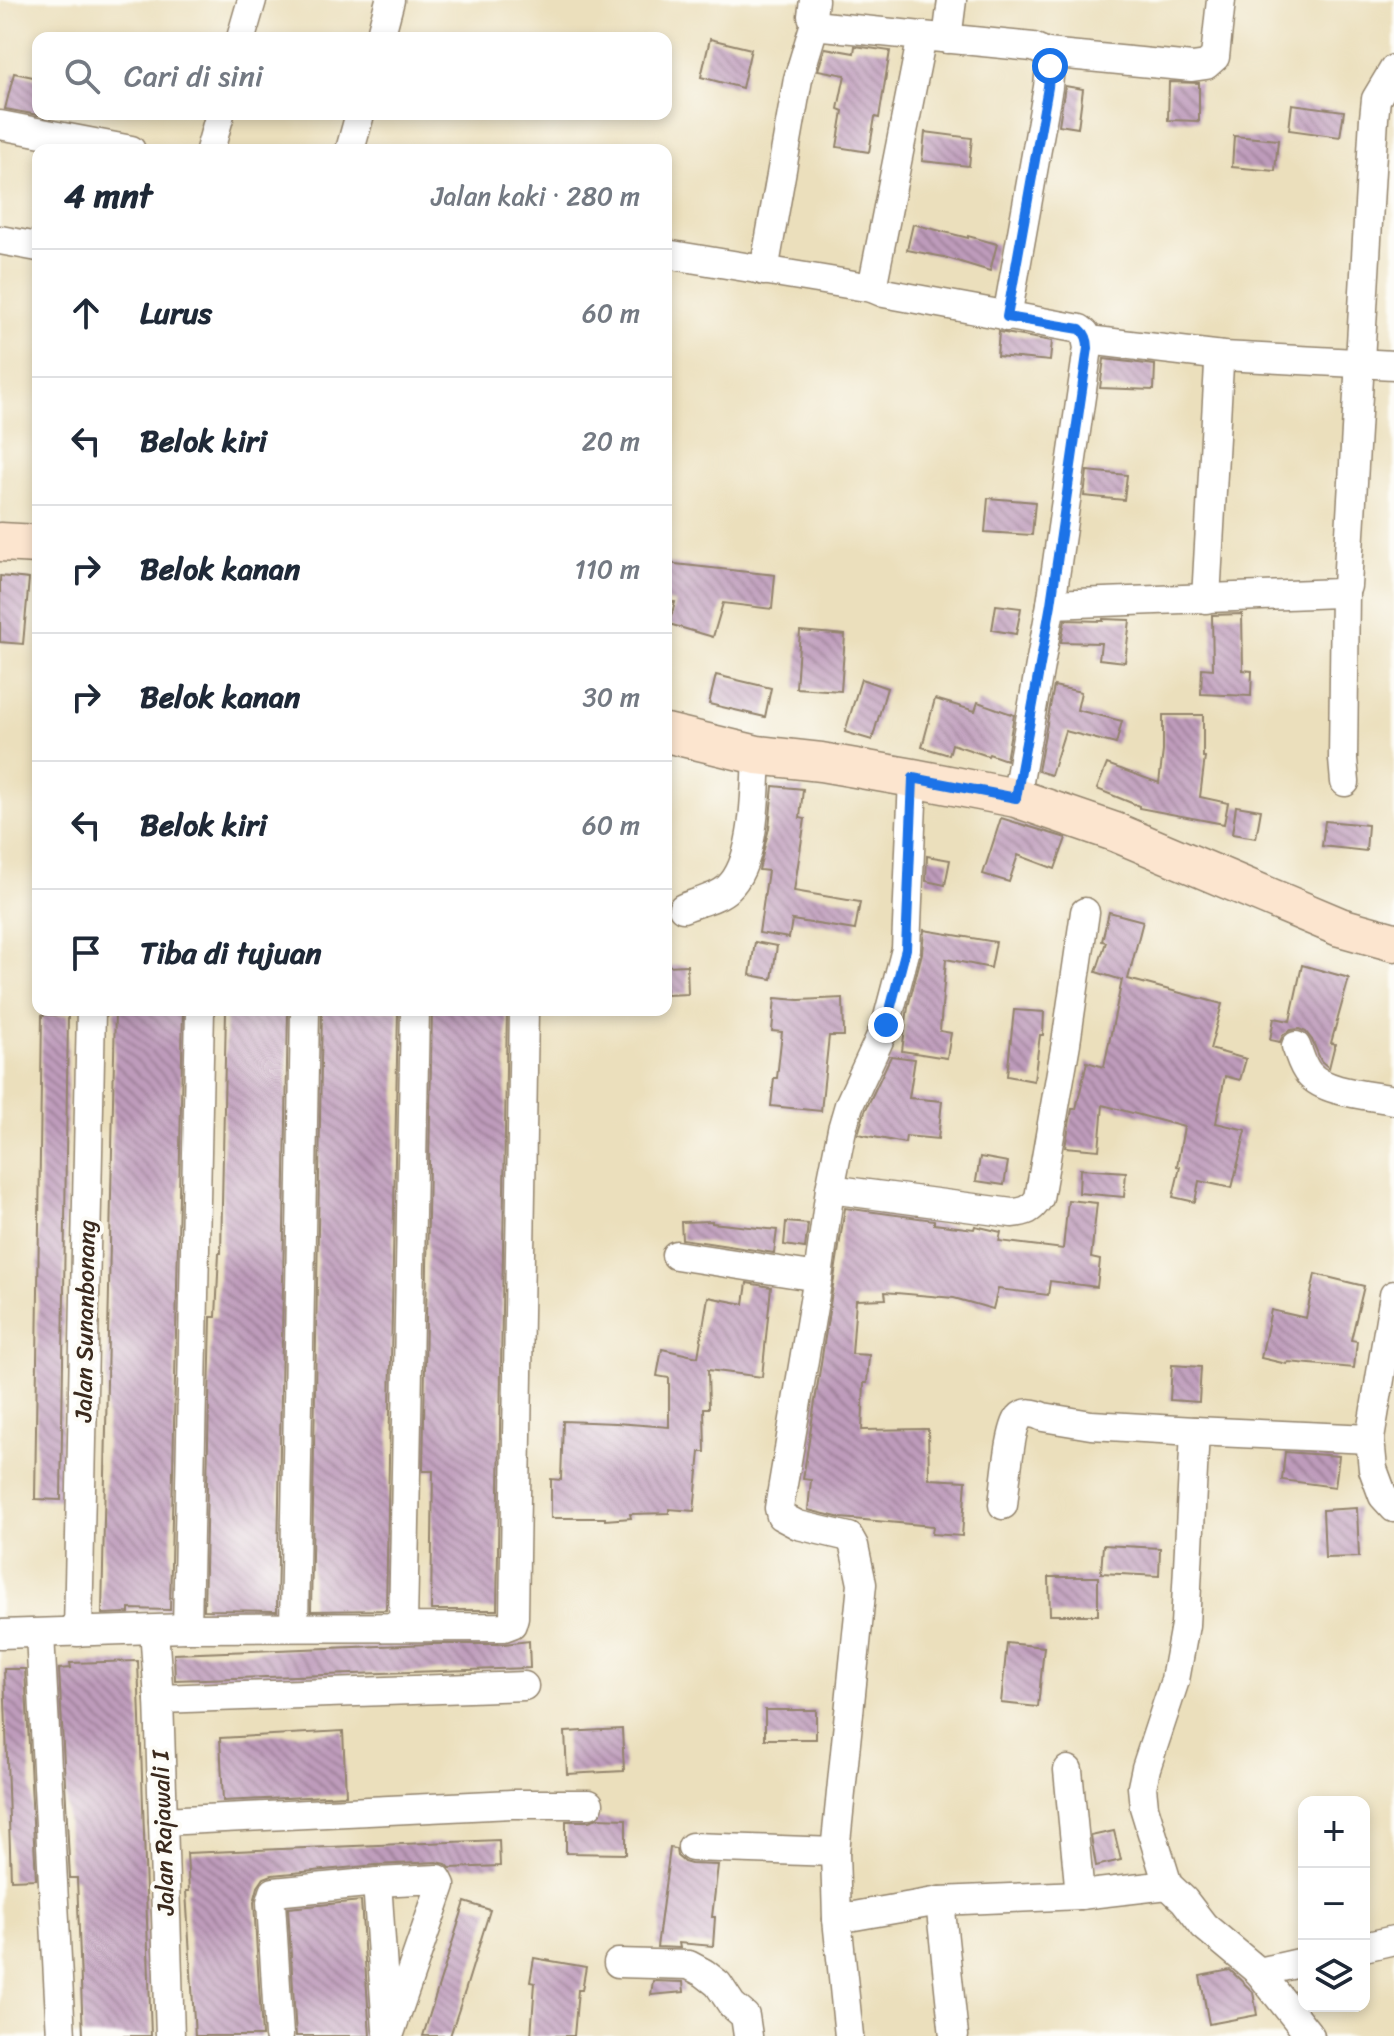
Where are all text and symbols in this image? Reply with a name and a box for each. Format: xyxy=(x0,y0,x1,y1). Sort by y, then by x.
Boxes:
search box xyxy=(32,32,672,120)
route start xyxy=(1032,48,1068,84)
text: Cari di sini xyxy=(124,49,263,103)
icon: search xyxy=(60,54,104,98)
text: 4 mnt xyxy=(64,166,152,226)
text: Jalan kaki · 280 m xyxy=(431,173,640,219)
text: Lurus xyxy=(140,286,212,340)
text: 60 m xyxy=(582,290,640,336)
icon: ahead xyxy=(64,291,108,335)
text: Belok kiri xyxy=(140,414,267,468)
text: 20 m xyxy=(582,418,640,464)
icon: left xyxy=(64,419,108,463)
text: Belok kanan xyxy=(140,542,300,596)
text: 110 m xyxy=(575,546,640,592)
icon: right xyxy=(64,547,108,591)
text: Belok kanan xyxy=(140,670,300,724)
text: 30 m xyxy=(583,674,640,720)
icon: right xyxy=(64,675,108,719)
text: Belok kiri xyxy=(140,798,267,852)
text: 60 m xyxy=(582,802,640,848)
icon: left xyxy=(64,803,108,847)
text: Tiba di tujuan xyxy=(140,926,321,980)
icon: arrive xyxy=(64,931,108,975)
route end xyxy=(868,1007,904,1043)
street label: Jalan Sunanbonang xyxy=(62,1219,108,1424)
street label: Jalan Rajawali I xyxy=(139,1748,187,1917)
map controls xyxy=(1298,1796,1370,2012)
button: + xyxy=(1298,1796,1370,1868)
button: − xyxy=(1298,1868,1370,1940)
button: layers xyxy=(1298,1940,1370,2012)

